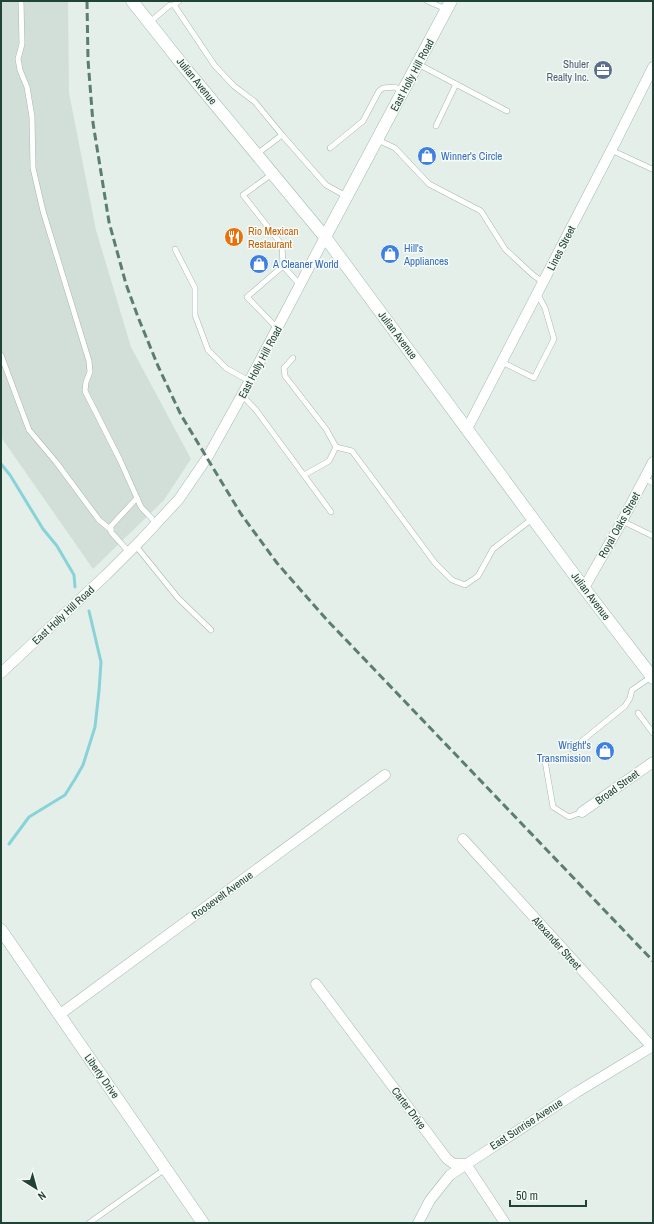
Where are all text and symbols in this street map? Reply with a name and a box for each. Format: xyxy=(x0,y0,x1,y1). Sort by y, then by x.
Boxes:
street label: East Holly Hill Road xyxy=(387,36,437,114)
street label: Julian Avenue xyxy=(174,55,220,107)
place label: Shuler Realty Inc. xyxy=(546,57,589,84)
office icon: Shuler Realty Inc. xyxy=(592,59,614,81)
shop icon: Winner's Circle xyxy=(416,145,438,167)
place label: Winner's Circle xyxy=(441,149,502,163)
street label: Lines Street xyxy=(544,223,578,273)
place label: Rio Mexican Restaurant xyxy=(248,224,299,251)
restaurant icon: Rio Mexican Restaurant xyxy=(223,226,245,248)
place label: Hill's Appliances xyxy=(403,241,449,268)
shop icon: Hill's Appliances xyxy=(379,243,401,265)
shop icon: A Cleaner World xyxy=(248,253,270,275)
place label: A Cleaner World xyxy=(272,257,339,271)
street label: Julian Avenue xyxy=(375,308,421,362)
street label: East Holly Hill Road xyxy=(235,323,285,401)
street label: Royal Oaks Street xyxy=(595,489,643,560)
street label: Julian Avenue xyxy=(568,569,614,623)
street label: East Holly Hill Road xyxy=(29,583,97,647)
place label: Wright's Transmission xyxy=(537,738,591,765)
shop icon: Wright's Transmission xyxy=(594,740,616,762)
street label: Broad Street xyxy=(592,766,642,808)
street label: Roosevelt Avenue xyxy=(189,868,255,922)
street label: Alexander Street xyxy=(529,913,585,973)
street label: Liberty Drive xyxy=(81,1051,123,1101)
street label: Carter Drive xyxy=(389,1084,429,1132)
street label: East Sunrise Avenue xyxy=(487,1095,565,1153)
north arrow xyxy=(16,1168,56,1208)
scale bar xyxy=(510,1182,586,1208)
text: N xyxy=(35,1188,49,1204)
text: 50 m xyxy=(516,1188,538,1204)

